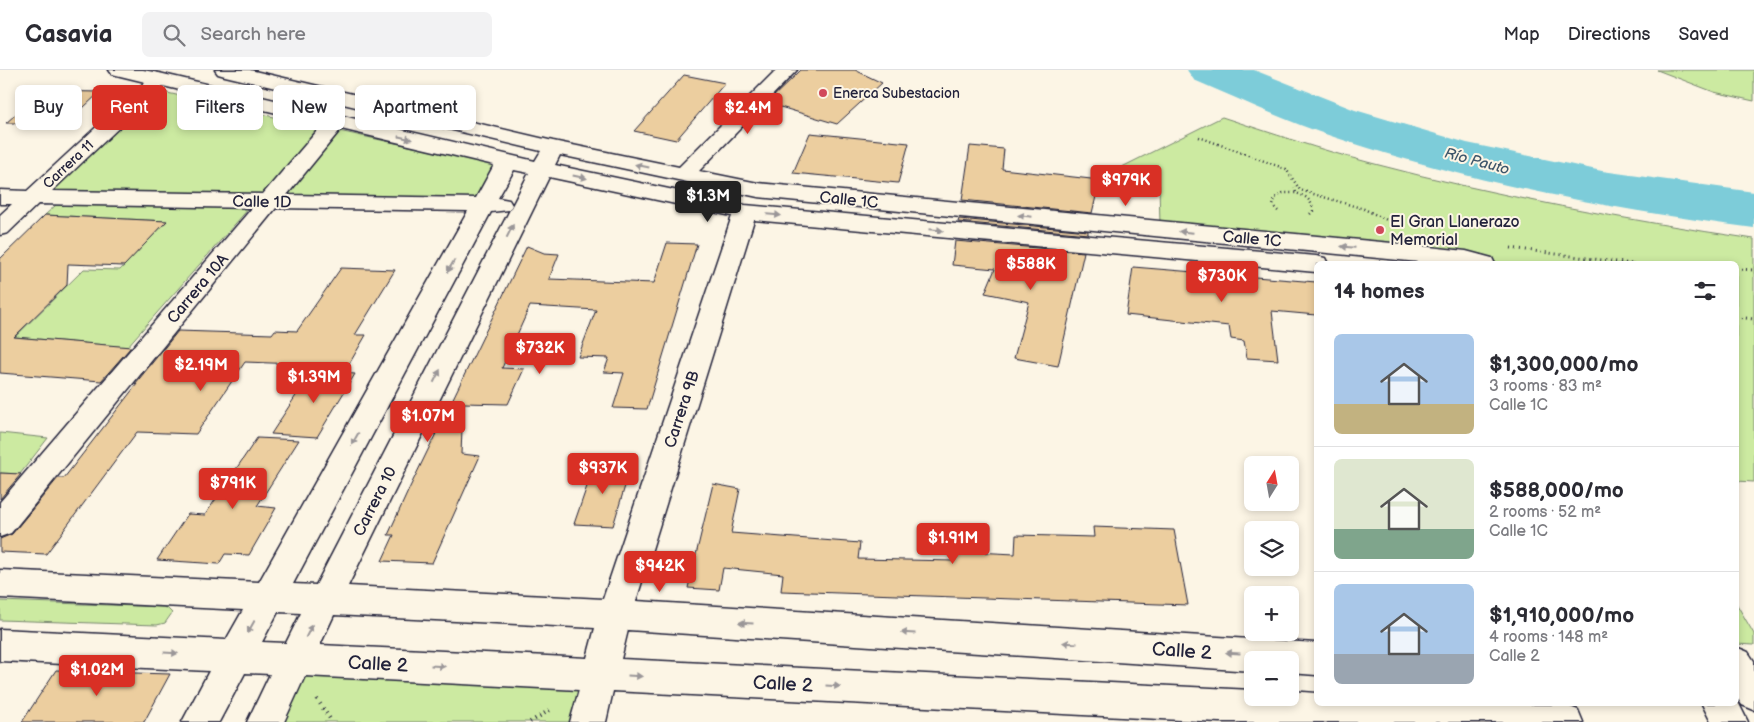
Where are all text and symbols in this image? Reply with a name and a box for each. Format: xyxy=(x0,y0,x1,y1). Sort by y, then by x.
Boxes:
search box xyxy=(142,12,492,57)
text: Casavia xyxy=(25,20,112,49)
icon: search xyxy=(160,21,188,49)
text: Search here xyxy=(200,23,306,46)
text: Map xyxy=(1504,24,1540,45)
text: Directions xyxy=(1568,24,1650,45)
text: Saved xyxy=(1678,24,1729,45)
chip: Buy xyxy=(15,85,82,130)
chip: Rent xyxy=(92,85,167,130)
chip: Filters xyxy=(177,85,263,130)
chip: New xyxy=(273,85,345,130)
chip: Apartment xyxy=(355,85,476,130)
place label: Enerca Subestacion xyxy=(833,85,960,102)
marker: Enerca Subestacion xyxy=(817,87,829,99)
pin: $2.4M xyxy=(713,92,783,135)
text: $2.4M xyxy=(725,99,771,118)
one-way arrow xyxy=(397,134,412,142)
street label: Carrera 11 xyxy=(39,137,97,192)
water label: Río Pauto xyxy=(1442,144,1512,179)
one-way arrow xyxy=(635,162,650,170)
pin: $979K xyxy=(1091,164,1161,207)
text: $979K xyxy=(1101,171,1151,190)
one-way arrow xyxy=(573,173,588,181)
pin: $1.3M xyxy=(673,180,743,223)
text: $1.3M xyxy=(686,187,730,206)
street label: Calle 1C xyxy=(819,188,879,213)
street label: Calle 1D xyxy=(232,192,292,213)
one-way arrow xyxy=(766,211,782,219)
one-way arrow xyxy=(1016,212,1032,220)
place label: El Gran Llanerazo Memorial xyxy=(1390,213,1520,250)
one-way arrow xyxy=(506,224,514,238)
marker: El Gran Llanerazo Memorial xyxy=(1374,224,1386,236)
one-way arrow xyxy=(928,226,944,234)
one-way arrow xyxy=(1178,227,1194,235)
street label: Calle 1C xyxy=(1222,227,1282,252)
one-way arrow xyxy=(1340,243,1356,251)
pin: $588K xyxy=(996,248,1066,291)
street label: Carrera 10A xyxy=(163,250,233,328)
text: $588K xyxy=(1006,255,1056,274)
one-way arrow xyxy=(447,259,455,274)
pin: $730K xyxy=(1187,260,1257,303)
text: $730K xyxy=(1197,267,1247,286)
icon: filters xyxy=(1691,277,1719,305)
text: 14 homes xyxy=(1334,279,1425,304)
pin: $732K xyxy=(505,332,575,375)
text: $732K xyxy=(515,339,565,358)
pin: $2.19M xyxy=(160,350,242,392)
text: $1,300,000/mo xyxy=(1489,352,1638,377)
icon: home xyxy=(1374,354,1434,414)
text: $2.19M xyxy=(174,356,228,375)
pin: $1.39M xyxy=(273,362,355,404)
text: $1.39M xyxy=(287,368,341,387)
street label: Carrera 9B xyxy=(661,368,704,451)
one-way arrow xyxy=(433,369,441,383)
text: 3 rooms · 83 m² xyxy=(1489,377,1602,396)
text: Calle 1C xyxy=(1489,396,1548,415)
pin: $1.07M xyxy=(387,400,469,443)
text: $1.07M xyxy=(401,407,455,426)
one-way arrow xyxy=(351,433,360,446)
pin: $937K xyxy=(568,452,638,495)
north arrow xyxy=(1244,456,1299,511)
map controls xyxy=(1244,456,1299,706)
text: $937K xyxy=(579,459,627,478)
street label: Carrera 10 xyxy=(350,464,401,540)
pin: $791K xyxy=(198,468,268,510)
text: $791K xyxy=(210,474,256,493)
text: $588,000/mo xyxy=(1489,478,1624,503)
icon: home xyxy=(1374,479,1434,539)
text: 2 rooms · 52 m² xyxy=(1489,503,1601,522)
button: layers xyxy=(1244,521,1299,576)
pin: $1.91M xyxy=(912,522,994,565)
text: Calle 1C xyxy=(1489,522,1548,541)
text: $1.91M xyxy=(928,529,978,548)
pin: $942K xyxy=(625,550,695,593)
text: $942K xyxy=(635,557,685,576)
button: + xyxy=(1244,586,1299,641)
text: $1,910,000/mo xyxy=(1489,603,1634,628)
icon: home xyxy=(1374,604,1434,664)
one-way arrow xyxy=(738,618,754,626)
one-way arrow xyxy=(247,620,255,635)
one-way arrow xyxy=(305,624,313,638)
one-way arrow xyxy=(900,628,916,636)
text: 4 rooms · 148 m² xyxy=(1489,628,1608,647)
street label: Calle 2 xyxy=(1151,638,1214,665)
one-way arrow xyxy=(1062,639,1078,647)
text: Calle 2 xyxy=(1489,647,1540,666)
one-way arrow xyxy=(1224,649,1240,657)
one-way arrow xyxy=(163,650,179,658)
street label: Calle 2 xyxy=(347,651,409,678)
button: − xyxy=(1244,651,1299,706)
pin: $1.02M xyxy=(56,654,138,697)
text: $1.02M xyxy=(70,661,124,680)
one-way arrow xyxy=(430,663,446,671)
street label: Calle 2 xyxy=(752,671,814,698)
one-way arrow xyxy=(628,672,644,680)
one-way arrow xyxy=(825,682,841,690)

